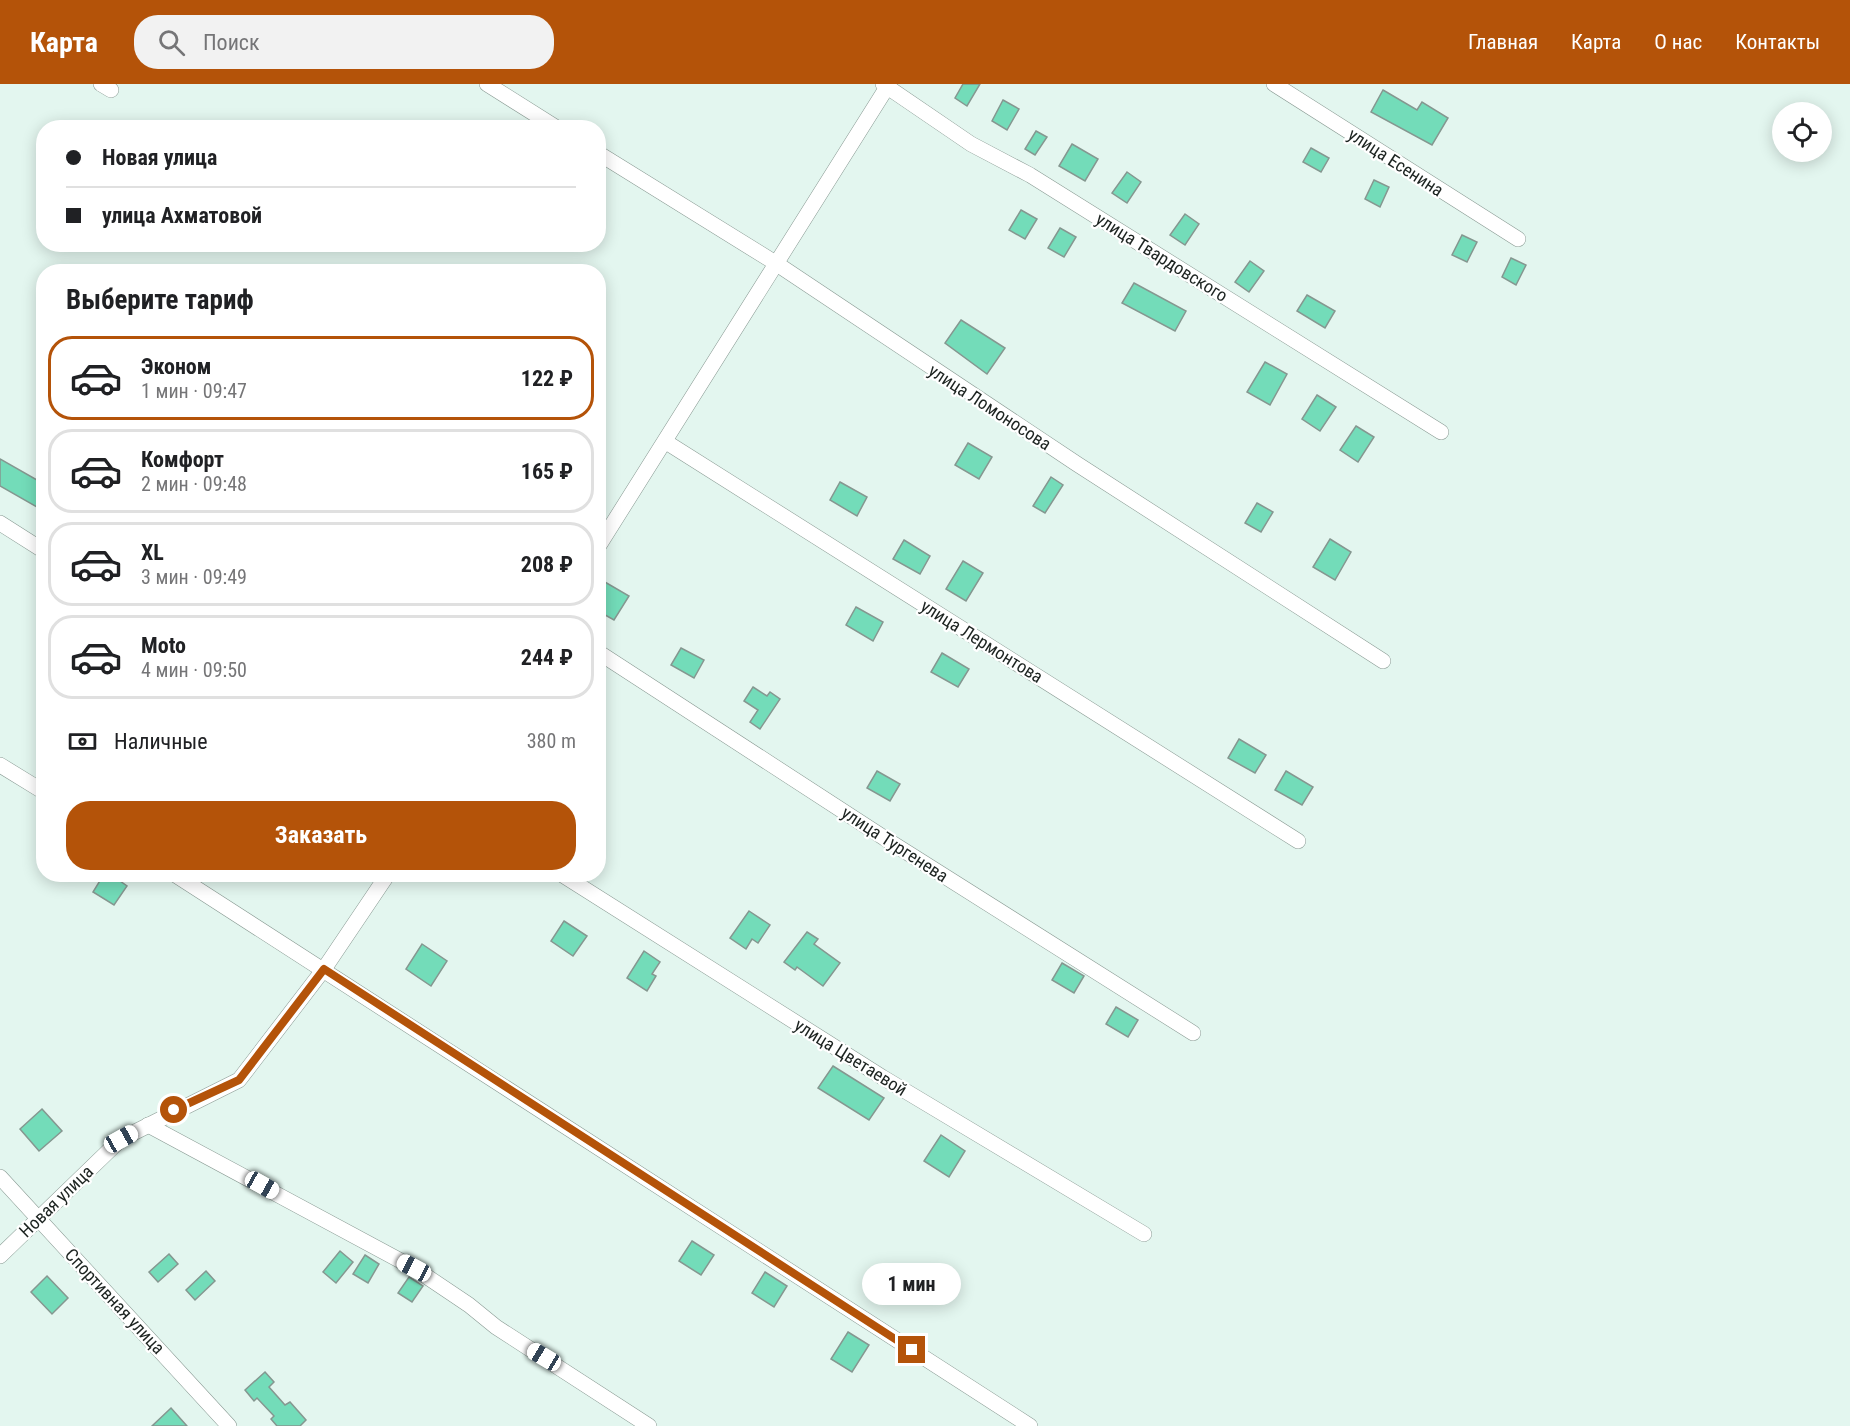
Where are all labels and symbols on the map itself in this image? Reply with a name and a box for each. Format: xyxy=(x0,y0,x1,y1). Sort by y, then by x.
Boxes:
street label: улица Есенина xyxy=(1344,123,1448,201)
street label: улица Твардовского xyxy=(1092,208,1232,306)
street label: улица Ломоносова xyxy=(925,360,1055,454)
street label: улица Лермонтова xyxy=(917,595,1047,687)
street label: улица Тургенева xyxy=(838,802,952,886)
street label: улица Цветаевой xyxy=(791,1014,911,1100)
route start xyxy=(160,1096,187,1123)
car xyxy=(101,1122,141,1156)
street label: Новая улица xyxy=(15,1161,97,1241)
car xyxy=(242,1168,282,1202)
street label: Спортивная улица xyxy=(61,1244,169,1358)
car xyxy=(394,1252,434,1284)
callout: 1 мин xyxy=(862,1263,962,1305)
route end xyxy=(898,1336,925,1363)
car xyxy=(524,1340,564,1374)

